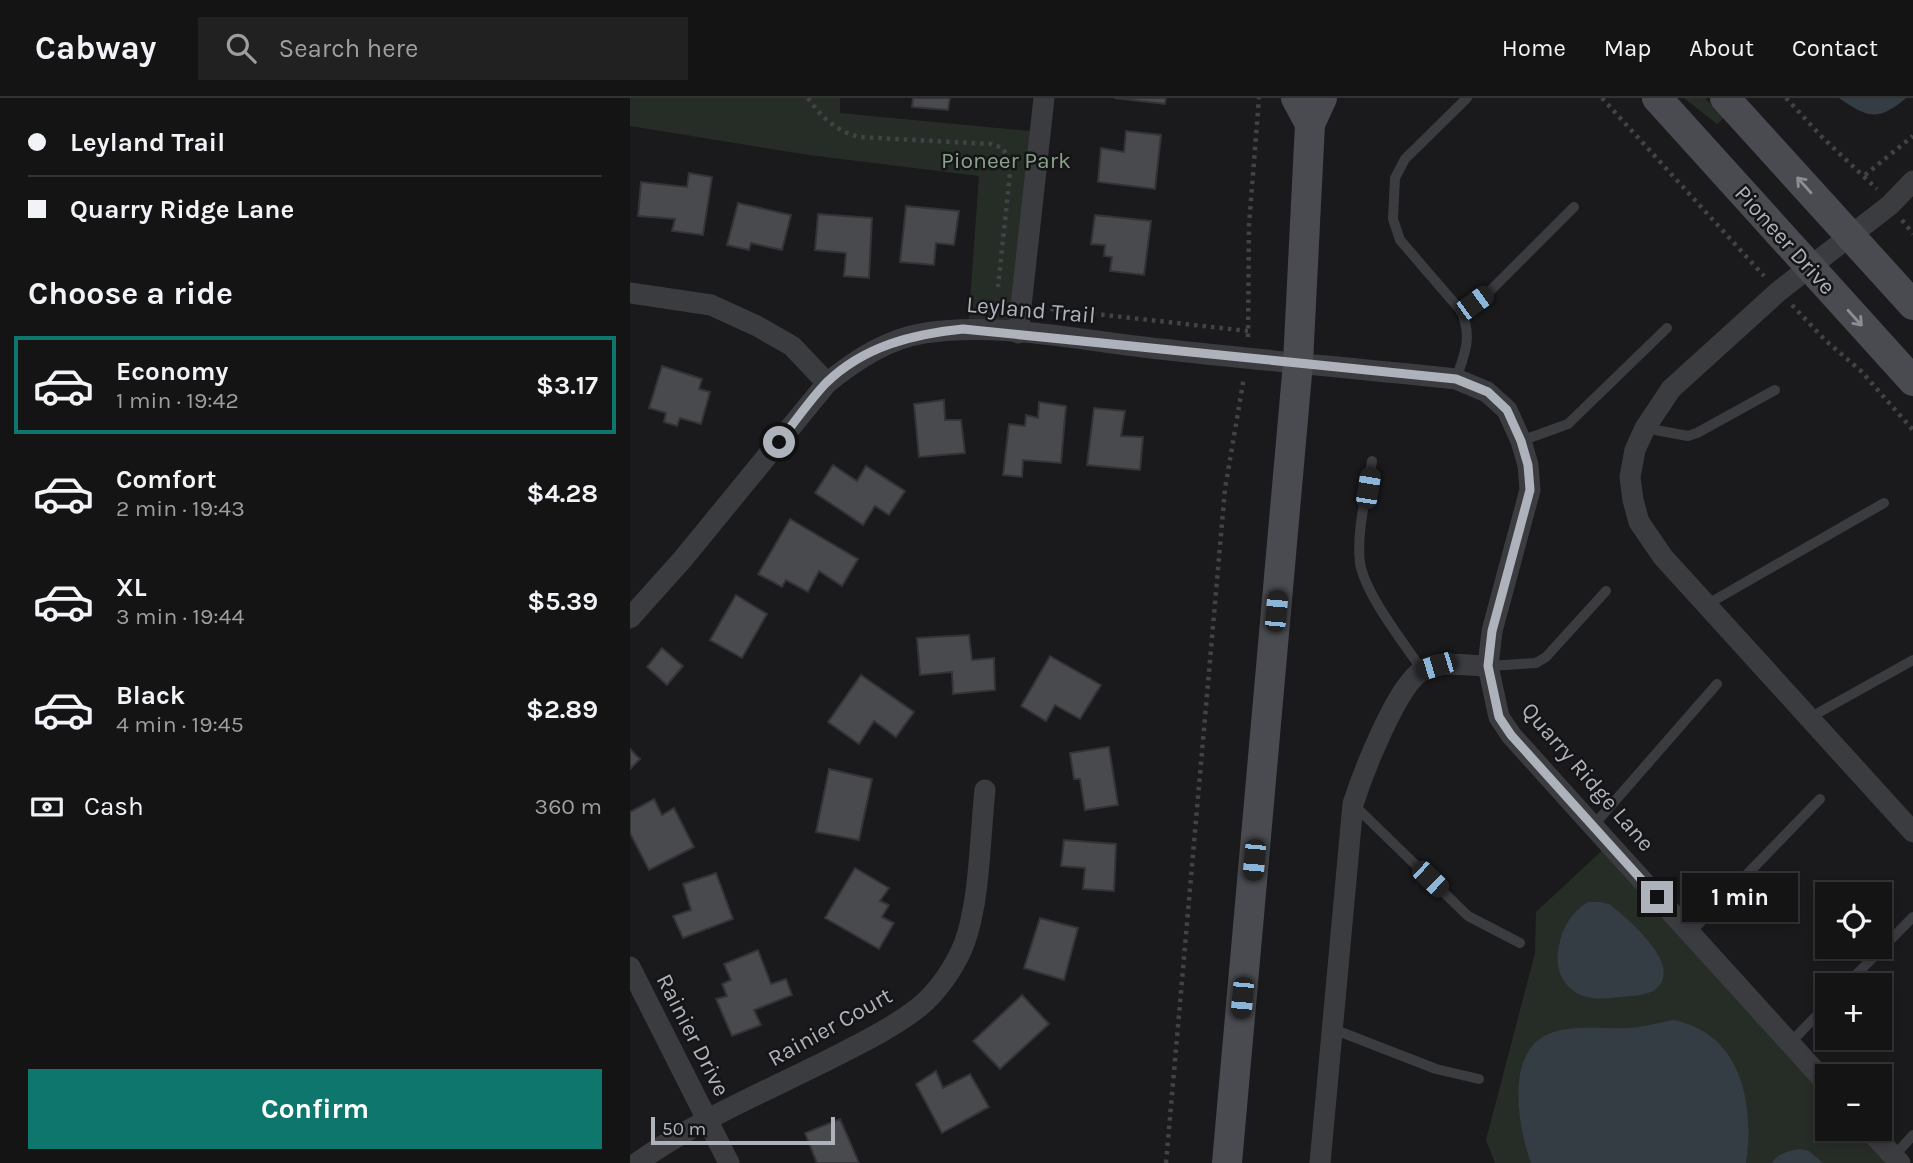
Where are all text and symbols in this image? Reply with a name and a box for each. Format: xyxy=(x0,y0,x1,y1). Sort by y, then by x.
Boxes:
search box xyxy=(198,17,688,80)
text: Cabway xyxy=(35,29,156,67)
icon: search xyxy=(222,29,260,67)
text: Search here xyxy=(278,33,418,64)
text: Home xyxy=(1502,34,1566,62)
text: Map xyxy=(1604,34,1651,62)
text: About xyxy=(1689,34,1754,62)
text: Contact xyxy=(1792,34,1878,62)
text: Leyland Trail xyxy=(70,127,225,158)
park label: Pioneer Park xyxy=(941,147,1071,174)
one-way arrow xyxy=(1796,177,1813,194)
street label: Pioneer Drive xyxy=(1729,180,1841,300)
text: Quarry Ridge Lane xyxy=(70,194,294,225)
text: Choose a ride xyxy=(28,275,233,312)
car xyxy=(1451,282,1498,324)
street label: Leyland Trail xyxy=(965,291,1097,329)
one-way arrow xyxy=(1847,309,1864,326)
icon: car xyxy=(32,354,95,417)
text: Economy xyxy=(116,356,228,387)
text: $3.17 xyxy=(536,370,598,401)
text: 1 min · 19:42 xyxy=(116,387,239,414)
route start xyxy=(763,426,795,458)
icon: car xyxy=(32,462,95,525)
text: Comfort xyxy=(116,464,217,495)
car xyxy=(1355,466,1382,510)
text: $4.28 xyxy=(526,478,598,509)
text: 2 min · 19:43 xyxy=(116,495,245,522)
icon: car xyxy=(32,570,95,633)
text: XL xyxy=(116,572,147,603)
text: $5.39 xyxy=(527,586,598,617)
car xyxy=(1264,589,1289,633)
text: 3 min · 19:44 xyxy=(116,603,244,630)
car xyxy=(1413,650,1460,682)
icon: car xyxy=(32,678,95,741)
text: Black xyxy=(116,680,185,711)
text: $2.89 xyxy=(526,694,598,725)
street label: Quarry Ridge Lane xyxy=(1516,697,1660,857)
text: 4 min · 19:45 xyxy=(116,711,244,738)
icon: cash xyxy=(28,788,66,826)
text: Cash xyxy=(84,791,144,822)
text: 360 m xyxy=(535,793,602,820)
car xyxy=(1242,838,1267,882)
car xyxy=(1408,857,1453,901)
callout: 1 min xyxy=(1682,872,1797,922)
route end xyxy=(1641,881,1673,913)
map controls xyxy=(1815,882,1892,1141)
button: locate xyxy=(1815,882,1892,959)
text: 1 min xyxy=(1711,884,1769,911)
street label: Rainier Drive xyxy=(651,969,735,1101)
button: + xyxy=(1815,973,1892,1050)
car xyxy=(1230,976,1255,1020)
street label: Rainier Court xyxy=(763,982,897,1072)
button: − xyxy=(1815,1064,1892,1141)
button: Confirm xyxy=(28,1069,602,1149)
scale bar xyxy=(651,1114,835,1146)
text: 50 m xyxy=(662,1118,706,1140)

